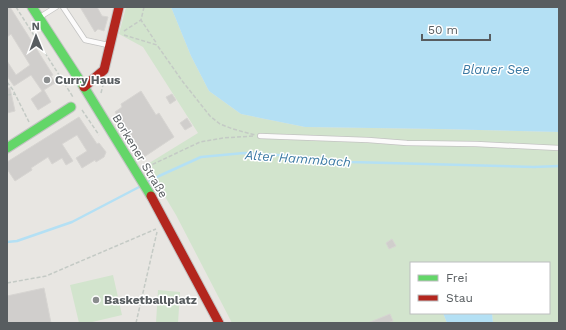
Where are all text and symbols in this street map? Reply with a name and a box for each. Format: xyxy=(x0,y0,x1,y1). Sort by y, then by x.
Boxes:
north arrow xyxy=(16,16,56,56)
scale bar xyxy=(422,16,490,42)
text: N xyxy=(32,20,40,33)
text: 50 m xyxy=(428,23,458,37)
water label: Blauer See xyxy=(462,62,530,77)
place label: Curry Haus xyxy=(55,73,121,87)
marker: Curry Haus xyxy=(42,75,52,85)
street label: Borkener Straße xyxy=(110,112,171,200)
water label: Alter Hammbach xyxy=(243,147,352,170)
legend xyxy=(410,262,550,314)
text: Frei xyxy=(446,271,468,285)
text: Stau xyxy=(446,291,473,305)
place label: Basketballplatz xyxy=(104,293,197,307)
marker: Basketballplatz xyxy=(91,295,101,305)

